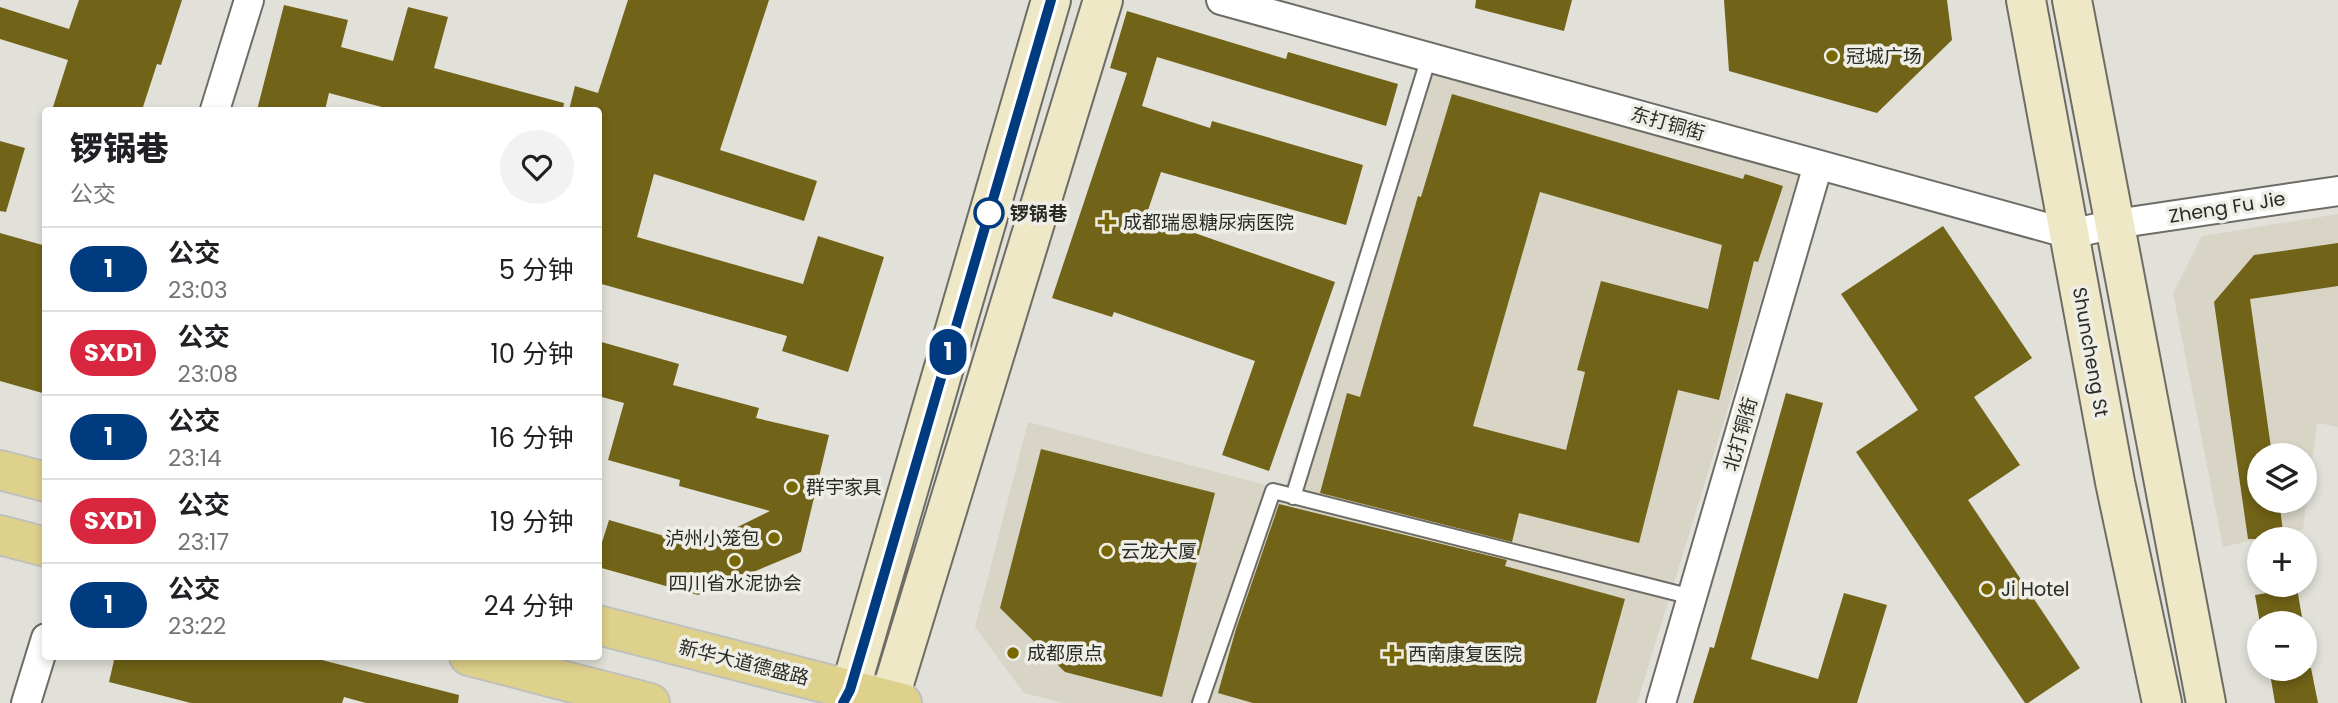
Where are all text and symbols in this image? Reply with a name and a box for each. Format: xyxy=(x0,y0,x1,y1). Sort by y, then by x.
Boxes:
place label: 冠城广场 xyxy=(1846,43,1922,70)
marker: 冠城广场 xyxy=(1824,48,1840,64)
street label: 东打铜街 xyxy=(1628,100,1708,147)
text: 锣锅巷 xyxy=(70,125,169,172)
button: heart xyxy=(500,130,574,204)
text: 公交 xyxy=(70,178,116,210)
street label: Zheng Fu Jie xyxy=(2167,185,2287,230)
marker: 锣锅巷 xyxy=(974,198,1004,228)
place label: 锣锅巷 xyxy=(1010,200,1068,227)
place label: 成都瑞恩糖尿病医院 xyxy=(1123,209,1294,236)
marker: 成都瑞恩糖尿病医院 xyxy=(1097,212,1117,232)
text: 公交 xyxy=(168,235,220,271)
text: 1 xyxy=(104,252,113,285)
text: 5 分钟 xyxy=(499,252,574,288)
text: 23:03 xyxy=(168,274,228,306)
street label: Shuncheng St xyxy=(2066,285,2115,419)
text: 公交 xyxy=(177,319,229,355)
line badge: 1 xyxy=(925,329,971,375)
text: 1 xyxy=(943,335,953,368)
text: SXD1 xyxy=(84,336,142,369)
text: 10 分钟 xyxy=(490,336,574,372)
text: 23:08 xyxy=(177,358,238,390)
street label: 北打铜街 xyxy=(1717,394,1764,474)
text: 公交 xyxy=(168,403,220,439)
text: 1 xyxy=(104,420,113,453)
text: 16 分钟 xyxy=(490,420,574,456)
text: 23:14 xyxy=(168,442,222,474)
map controls xyxy=(2247,443,2317,681)
button: layers xyxy=(2247,443,2317,513)
place label: 群宇家具 xyxy=(806,474,882,501)
marker: 群宇家具 xyxy=(784,479,800,495)
text: 公交 xyxy=(177,487,229,523)
text: SXD1 xyxy=(84,504,142,537)
text: 19 分钟 xyxy=(490,504,574,540)
place label: 泸州小笼包 xyxy=(665,525,760,552)
text: 23:17 xyxy=(177,526,229,558)
button: + xyxy=(2247,527,2317,597)
marker: 泸州小笼包 xyxy=(766,530,782,546)
place label: 云龙大厦 xyxy=(1121,538,1197,565)
marker: 云龙大厦 xyxy=(1099,543,1115,559)
marker: 四川省水泥协会 xyxy=(727,553,743,569)
place label: 四川省水泥协会 xyxy=(668,570,802,597)
text: 公交 xyxy=(168,571,220,607)
place label: Ji Hotel xyxy=(2001,576,2070,603)
marker: Ji Hotel xyxy=(1979,581,1995,597)
text: 1 xyxy=(104,588,113,621)
text: 24 分钟 xyxy=(484,588,574,624)
text: 23:22 xyxy=(168,610,226,642)
button: − xyxy=(2247,611,2317,681)
street label: 新华大道德盛路 xyxy=(676,633,812,692)
place label: 成都原点 xyxy=(1027,640,1103,667)
place label: 西南康复医院 xyxy=(1408,641,1522,668)
marker: 西南康复医院 xyxy=(1382,644,1402,664)
marker: 成都原点 xyxy=(1005,645,1021,661)

